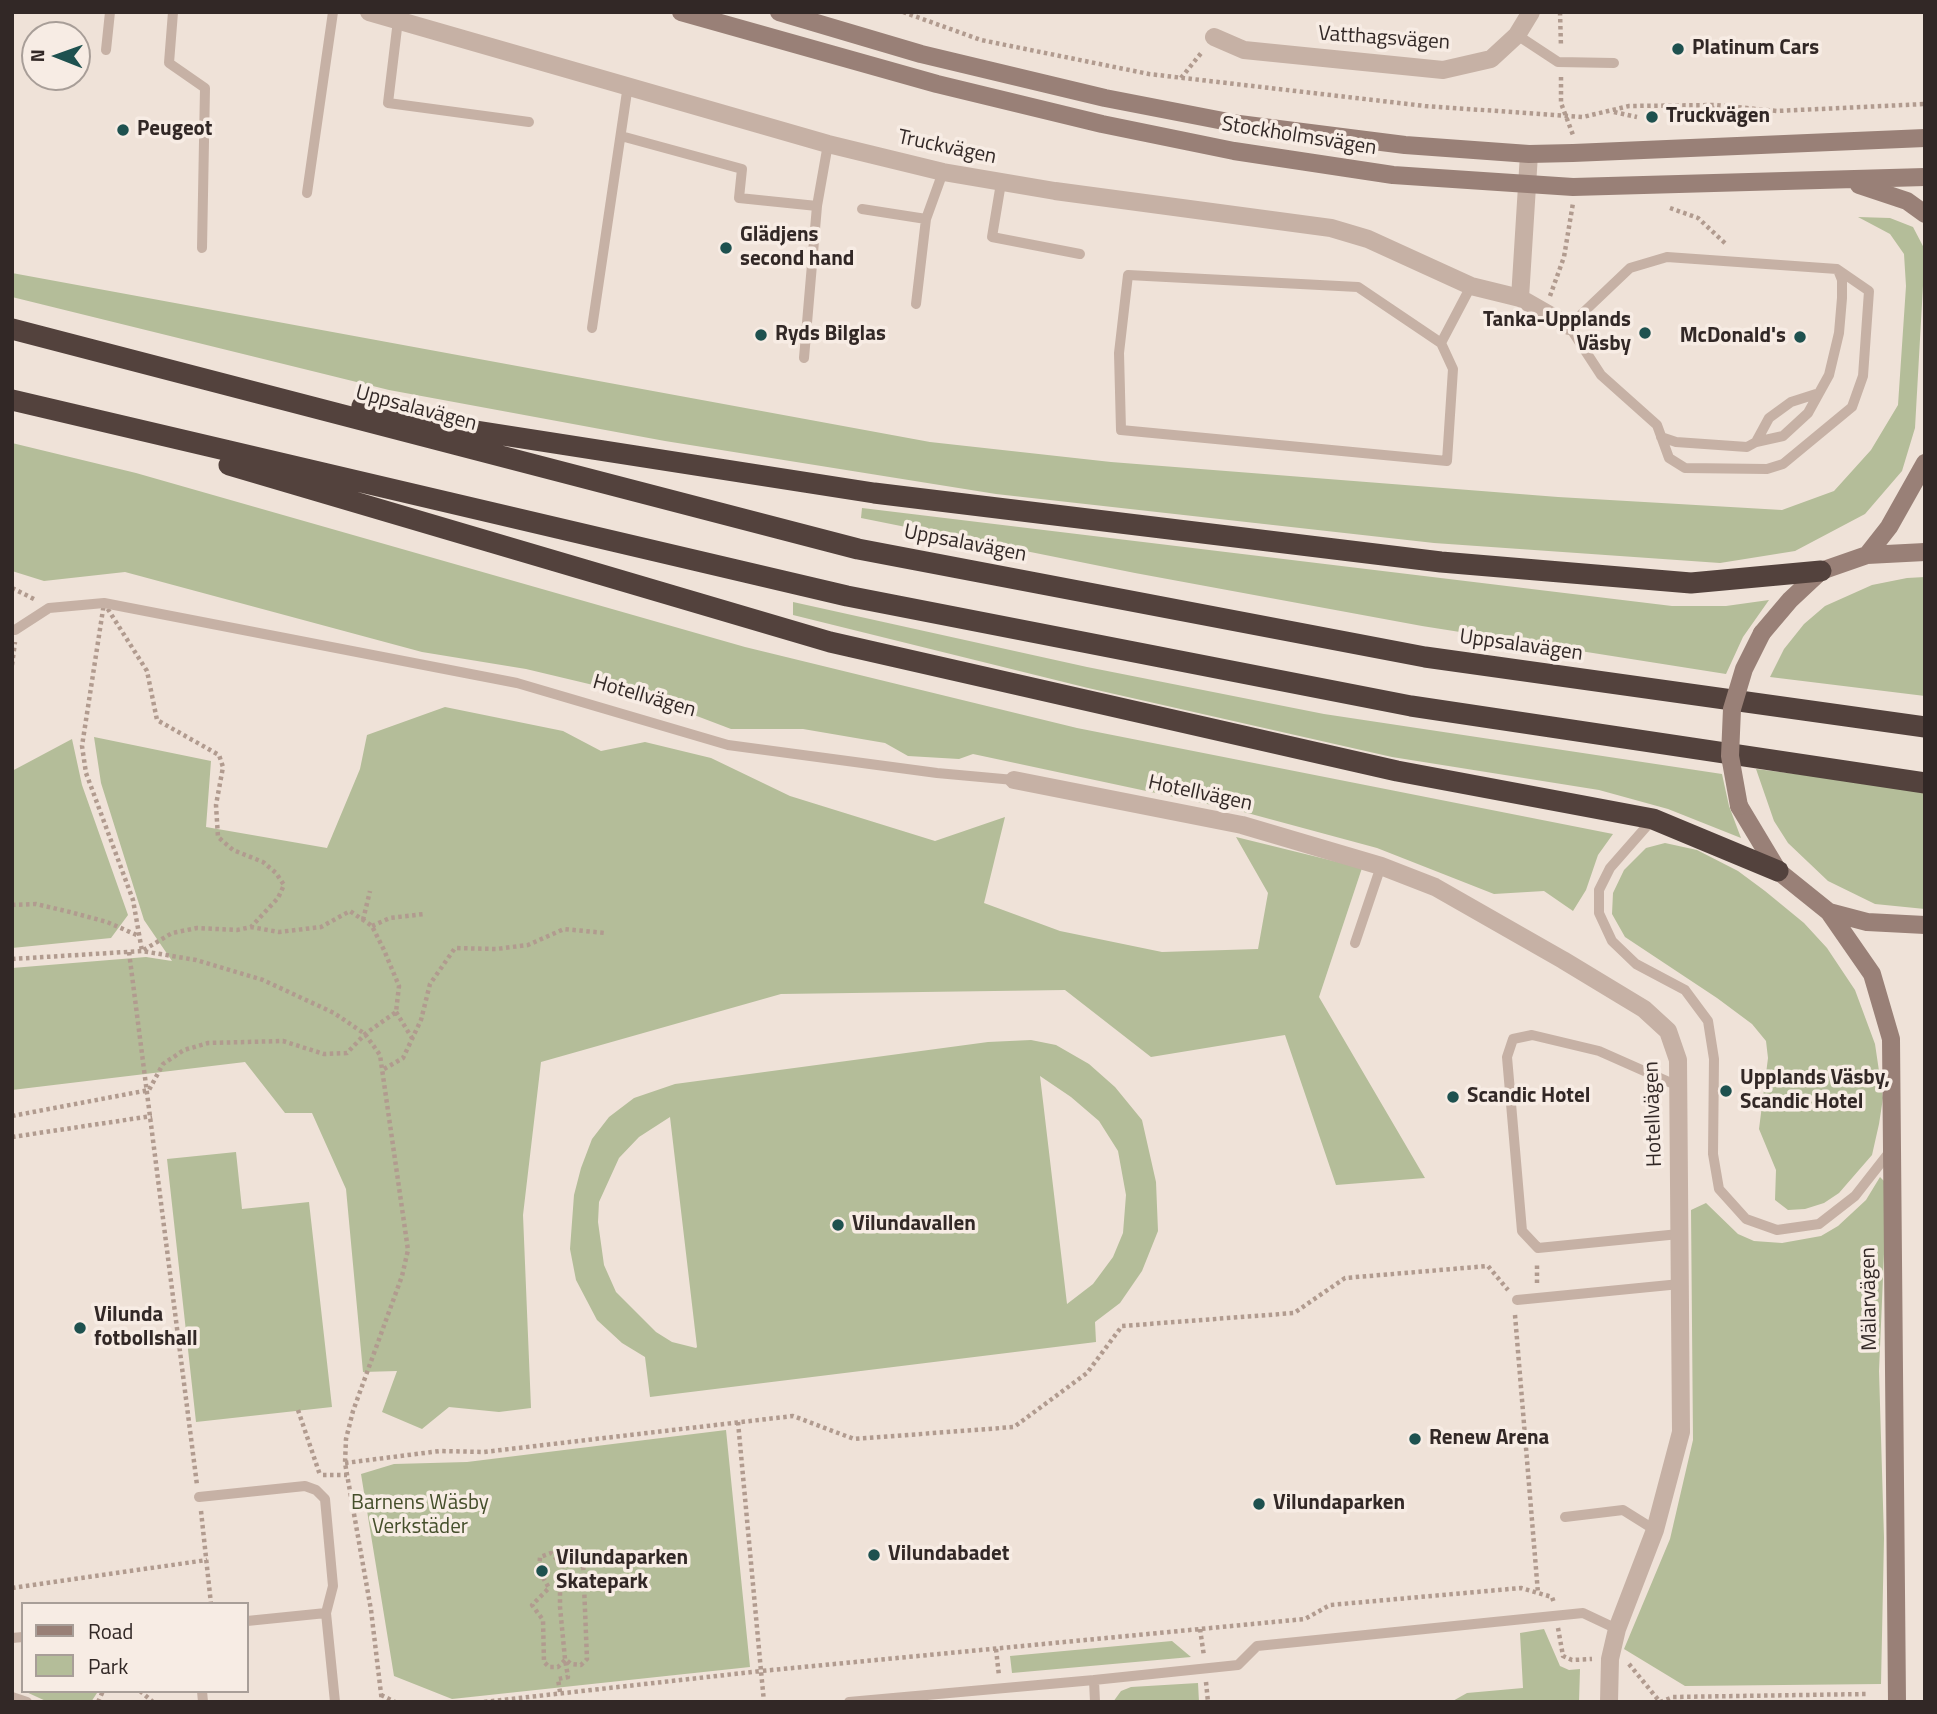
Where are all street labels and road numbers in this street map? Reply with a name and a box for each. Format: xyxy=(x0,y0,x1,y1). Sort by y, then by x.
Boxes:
street label: Vatthagsvägen xyxy=(1317,22,1451,56)
street label: Stockholmsvägen xyxy=(1220,112,1378,162)
street label: Truckvägen xyxy=(895,125,999,171)
street label: Uppsalavägen xyxy=(353,381,479,437)
street label: Uppsalavägen xyxy=(902,520,1028,568)
street label: Uppsalavägen xyxy=(1458,625,1584,667)
street label: Hotellvägen xyxy=(590,670,698,724)
street label: Hotellvägen xyxy=(1146,771,1254,817)
street label: Hotellvägen xyxy=(1640,1061,1668,1167)
street label: Mälarvägen xyxy=(1856,1247,1884,1351)

